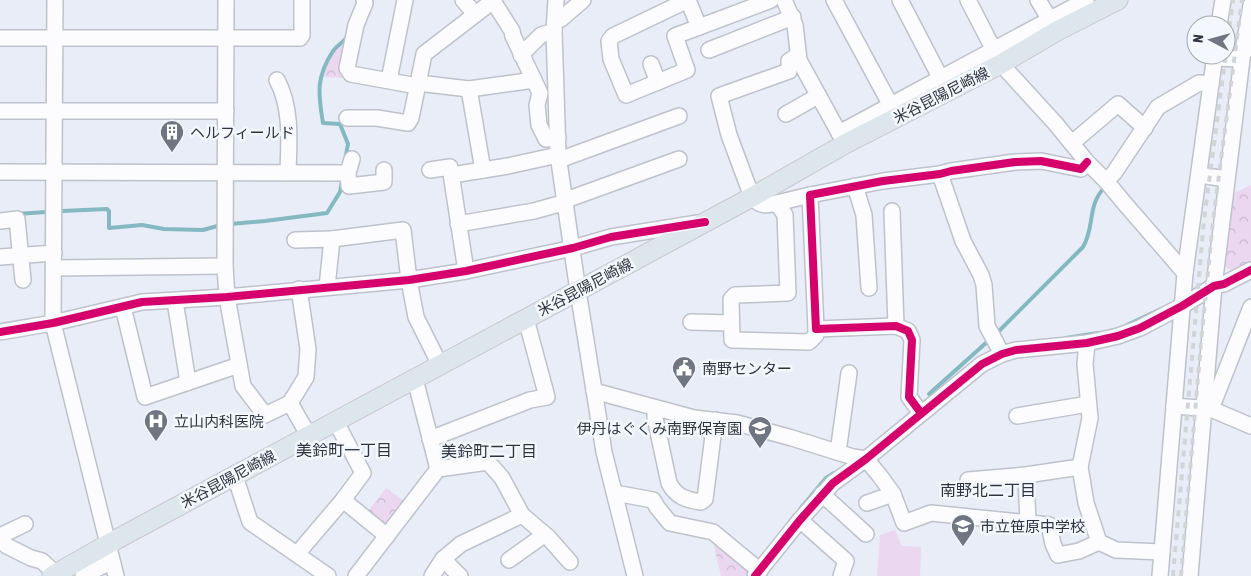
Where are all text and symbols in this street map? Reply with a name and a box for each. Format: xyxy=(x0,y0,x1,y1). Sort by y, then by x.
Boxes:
north arrow xyxy=(1186,15,1236,65)
text: N xyxy=(1190,34,1206,44)
street label: 米谷昆陽尼崎線 xyxy=(890,64,992,126)
building icon: ヘルフィールド xyxy=(159,119,185,153)
place label: ヘルフィールド xyxy=(190,124,295,141)
street label: 米谷昆陽尼崎線 xyxy=(535,255,635,319)
public building icon: 南野センター xyxy=(671,355,697,389)
place label: 南野センター xyxy=(702,360,792,377)
hospital icon: 立山内科医院 xyxy=(143,408,169,442)
place label: 立山内科医院 xyxy=(174,413,264,430)
school or university icon: 伊丹はぐくみ南野保育園 xyxy=(747,415,773,449)
place label: 伊丹はぐくみ南野保育園 xyxy=(576,420,742,437)
district label: 美鈴町一丁目 xyxy=(296,441,392,459)
district label: 美鈴町二丁目 xyxy=(441,442,537,460)
street label: 米谷昆陽尼崎線 xyxy=(178,447,278,511)
district label: 南野北二丁目 xyxy=(940,481,1036,499)
school or university icon: 市立笹原中学校 xyxy=(950,513,976,547)
place label: 市立笹原中学校 xyxy=(980,518,1085,535)

